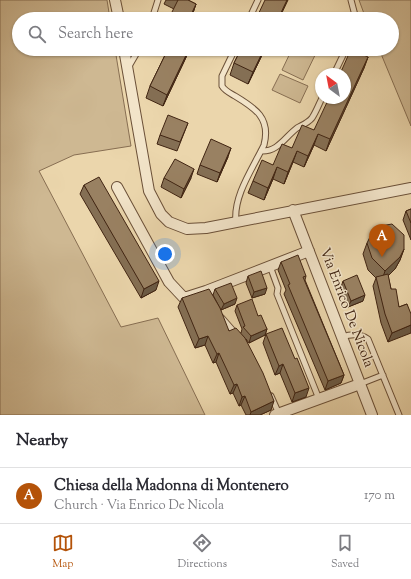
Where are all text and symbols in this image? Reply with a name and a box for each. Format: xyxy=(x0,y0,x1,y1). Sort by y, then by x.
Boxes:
search box xyxy=(12,12,399,56)
icon: search xyxy=(26,23,48,45)
text: Search here xyxy=(58,24,133,45)
north arrow xyxy=(315,68,351,104)
pin: A xyxy=(369,224,395,257)
your location xyxy=(155,244,175,264)
street label: Via Enrico De Nicola xyxy=(314,245,378,371)
text: Nearby xyxy=(16,429,68,453)
text: Chiesa della Madonna di Montenero xyxy=(54,476,289,497)
text: A xyxy=(24,487,34,505)
text: 170 m xyxy=(364,487,395,505)
text: Church · Via Enrico De Nicola xyxy=(54,497,224,515)
tab: Map xyxy=(52,532,74,572)
tab: Directions xyxy=(178,532,227,572)
tab: Saved xyxy=(331,532,359,572)

